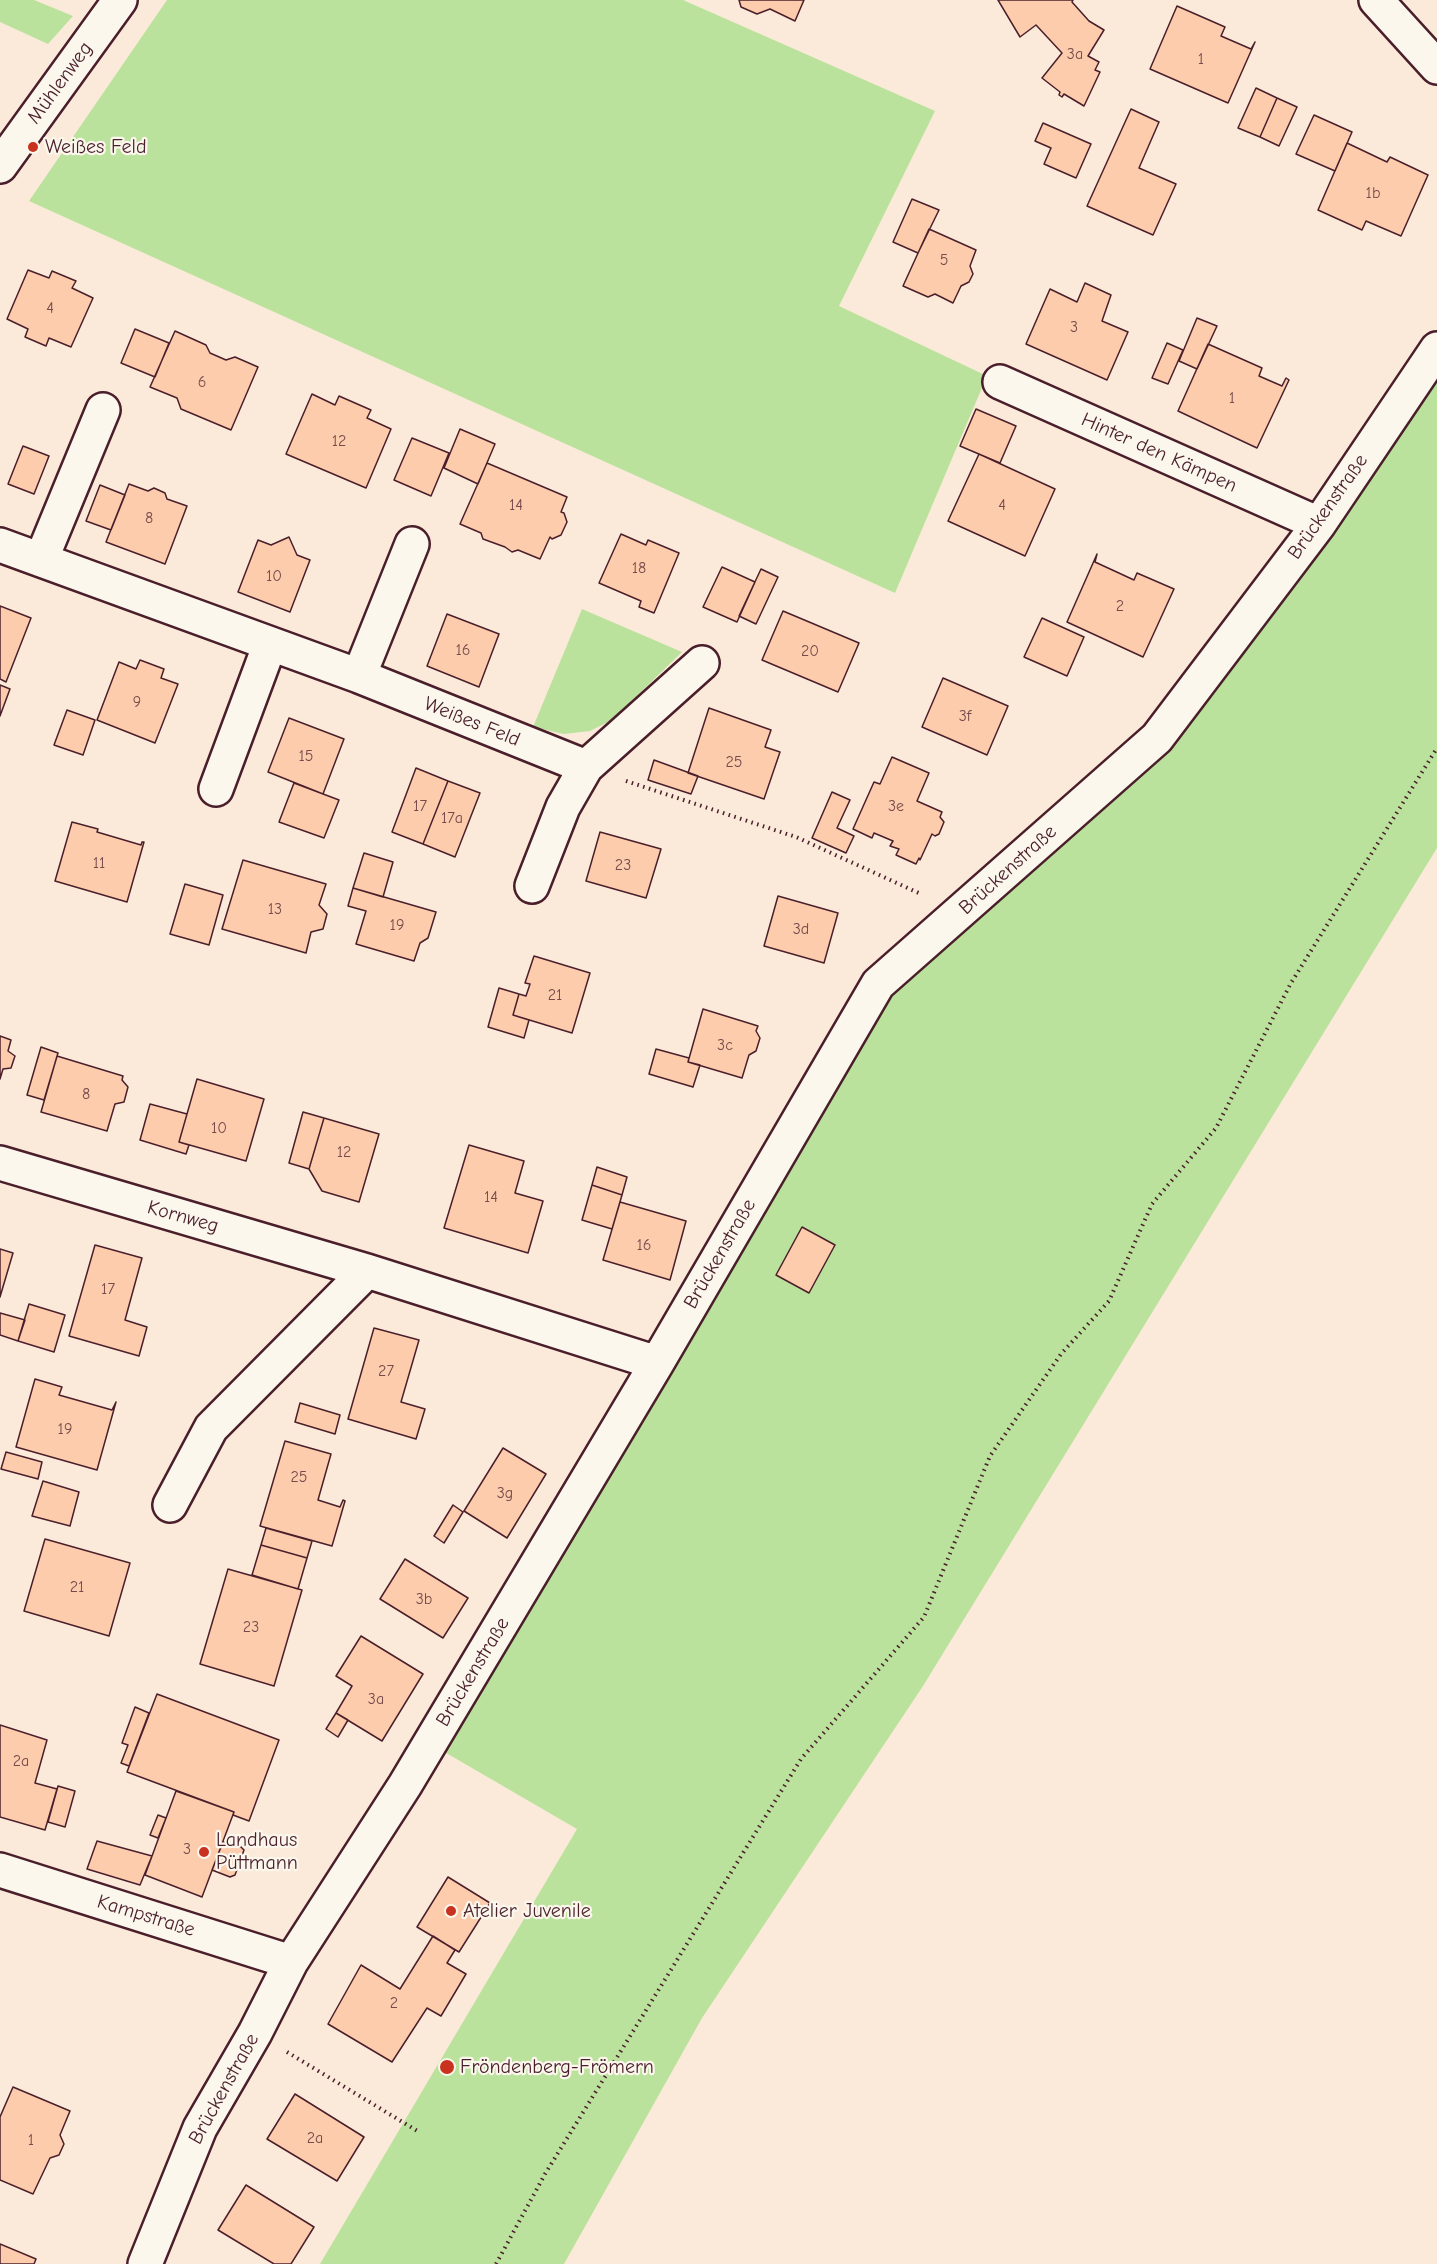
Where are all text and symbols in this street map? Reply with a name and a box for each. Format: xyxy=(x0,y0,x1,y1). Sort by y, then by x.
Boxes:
street label: Mühlenweg xyxy=(22,37,98,129)
house number: 3a xyxy=(1067,44,1083,64)
house number: 1 xyxy=(1198,49,1204,69)
place label: Weißes Feld xyxy=(45,135,146,159)
marker: Weißes Feld xyxy=(26,140,40,154)
house number: 1b xyxy=(1366,183,1380,203)
house number: 5 xyxy=(940,250,948,270)
house number: 4 xyxy=(46,298,54,318)
house number: 3 xyxy=(1070,317,1078,337)
house number: 6 xyxy=(198,372,206,392)
house number: 1 xyxy=(1229,388,1235,408)
street label: Hinter den Kämpen xyxy=(1077,408,1241,498)
house number: 12 xyxy=(332,431,346,451)
street label: Brückenstraße xyxy=(1283,450,1373,564)
house number: 14 xyxy=(509,495,523,515)
house number: 4 xyxy=(998,495,1006,515)
house number: 8 xyxy=(145,508,153,528)
house number: 18 xyxy=(632,558,646,578)
house number: 10 xyxy=(266,566,282,586)
house number: 2 xyxy=(1116,596,1124,616)
house number: 16 xyxy=(455,640,471,660)
house number: 20 xyxy=(801,641,819,661)
house number: 9 xyxy=(133,692,141,712)
street label: Weißes Feld xyxy=(420,692,524,752)
house number: 3f xyxy=(959,706,971,726)
house number: 15 xyxy=(298,746,314,766)
house number: 25 xyxy=(725,752,743,772)
house number: 17 xyxy=(413,796,427,816)
house number: 3e xyxy=(888,796,904,816)
house number: 17a xyxy=(441,808,463,828)
street label: Brückenstraße xyxy=(954,820,1062,920)
house number: 11 xyxy=(93,853,105,873)
house number: 23 xyxy=(615,855,631,875)
house number: 13 xyxy=(268,899,282,919)
house number: 19 xyxy=(390,915,404,935)
house number: 3d xyxy=(793,919,809,939)
house number: 21 xyxy=(548,985,562,1005)
house number: 3c xyxy=(717,1035,733,1055)
house number: 8 xyxy=(82,1084,90,1104)
house number: 10 xyxy=(211,1118,227,1138)
house number: 12 xyxy=(337,1142,351,1162)
house number: 14 xyxy=(484,1187,498,1207)
street label: Kornweg xyxy=(145,1195,221,1239)
street label: Brückenstraße xyxy=(679,1195,761,1313)
house number: 16 xyxy=(636,1235,652,1255)
house number: 17 xyxy=(101,1279,115,1299)
house number: 27 xyxy=(378,1361,394,1381)
house number: 19 xyxy=(58,1419,72,1439)
house number: 25 xyxy=(290,1467,308,1487)
house number: 3g xyxy=(497,1483,513,1503)
house number: 21 xyxy=(70,1577,84,1597)
house number: 3b xyxy=(416,1589,432,1609)
street label: Brückenstraße xyxy=(431,1613,515,1731)
house number: 23 xyxy=(243,1617,259,1637)
house number: 3a xyxy=(368,1689,384,1709)
house number: 2a xyxy=(13,1751,29,1771)
place label: Landhaus Püttmann xyxy=(216,1828,298,1875)
house number: 3 xyxy=(183,1839,191,1859)
marker: Landhaus Püttmann xyxy=(197,1845,211,1859)
street label: Kampstraße xyxy=(94,1890,198,1942)
place label: Atelier Juvenile xyxy=(463,1899,591,1923)
marker: Atelier Juvenile xyxy=(444,1904,458,1918)
house number: 2 xyxy=(390,1993,398,2013)
street label: Brückenstraße xyxy=(184,2029,264,2149)
place label: Fröndenberg-Frömern xyxy=(460,2055,654,2079)
marker: Fröndenberg-Frömern xyxy=(438,2058,456,2076)
house number: 2a xyxy=(307,2128,323,2148)
house number: 1 xyxy=(28,2130,34,2150)

